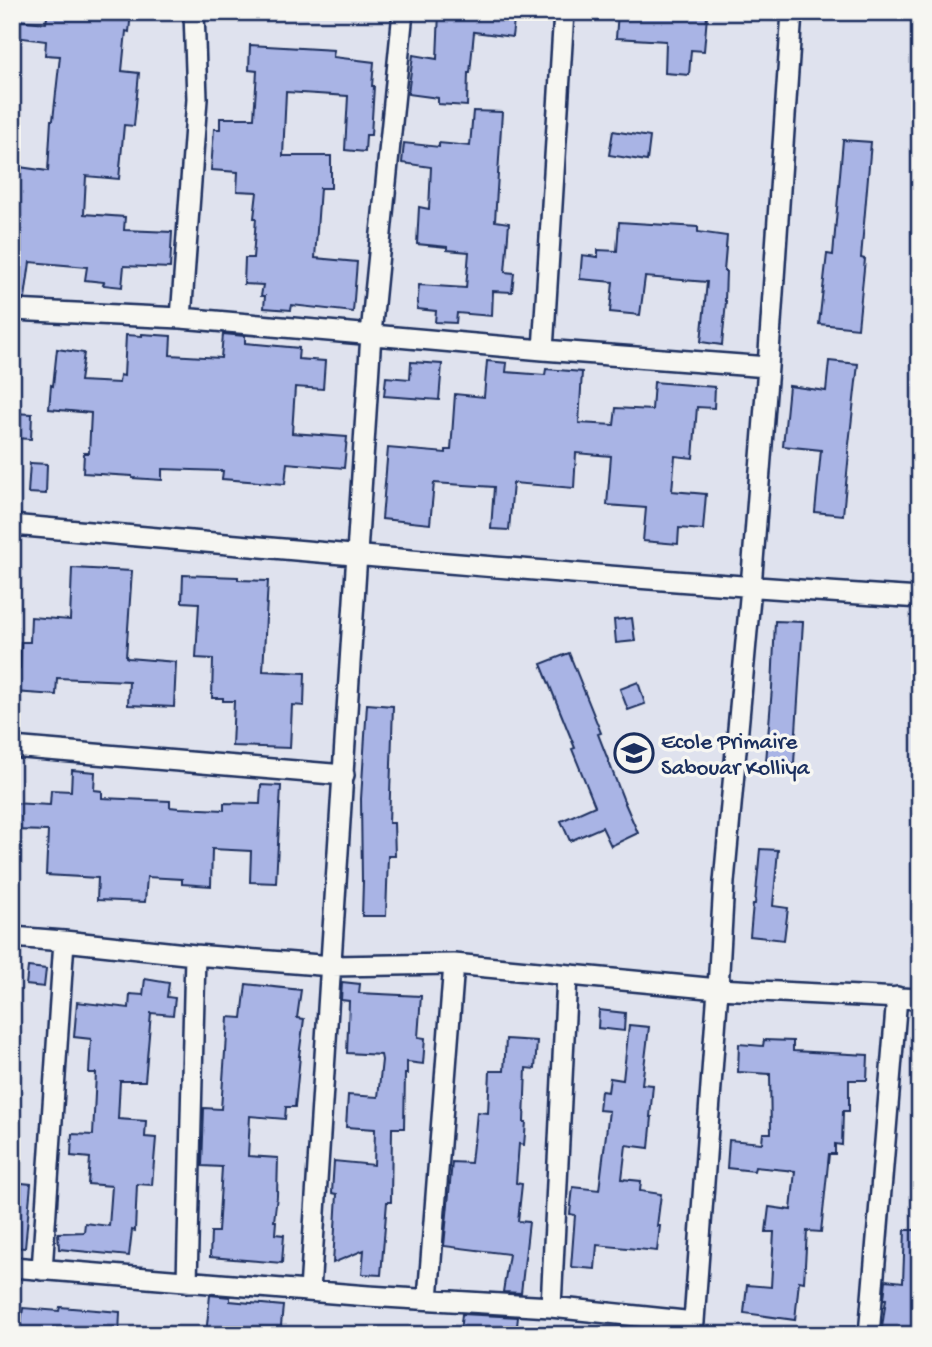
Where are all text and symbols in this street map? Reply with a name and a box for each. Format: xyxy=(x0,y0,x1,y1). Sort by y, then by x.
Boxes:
place label: Ecole Primaire Sabouar Kolliya xyxy=(661,730,811,783)
school or university icon: Ecole Primaire Sabouar Kolliya xyxy=(613,732,655,774)

